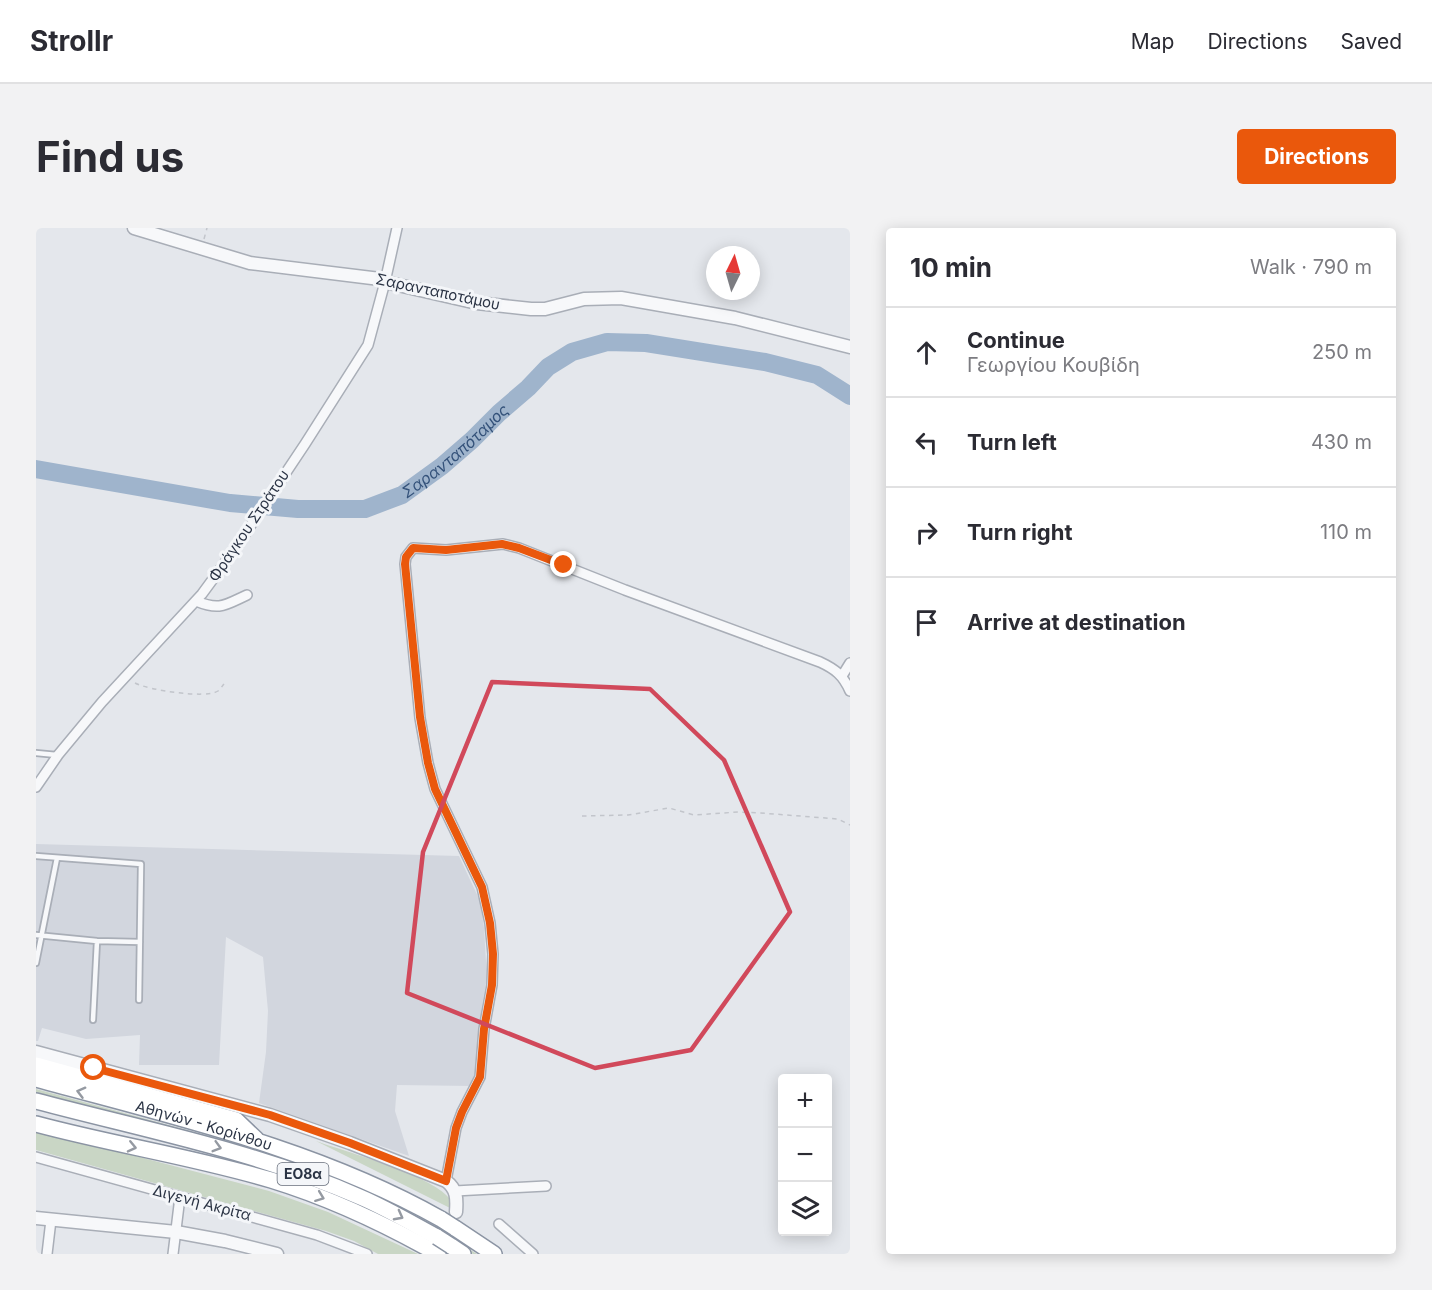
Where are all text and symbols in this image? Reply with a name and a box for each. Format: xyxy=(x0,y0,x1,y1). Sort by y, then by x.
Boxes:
text: Strollr xyxy=(30,24,113,58)
text: Map xyxy=(1131,29,1174,54)
text: Directions xyxy=(1207,29,1308,54)
text: Saved xyxy=(1341,29,1402,54)
button: Directions xyxy=(1237,129,1396,184)
text: Find us xyxy=(36,131,184,182)
north arrow xyxy=(706,246,760,300)
text: 10 min xyxy=(910,252,992,283)
text: Walk · 790 m xyxy=(1250,255,1372,279)
street label: Σαρανταποτάμου xyxy=(374,269,502,314)
text: Continue xyxy=(967,327,1065,353)
icon: ahead xyxy=(910,336,943,369)
text: 250 m xyxy=(1312,340,1372,364)
text: Γεωργίου Κουβίδη xyxy=(967,353,1140,377)
water label: Σαρανταπόταμος xyxy=(398,399,513,502)
icon: left xyxy=(910,426,943,459)
text: Turn left xyxy=(967,429,1057,455)
text: 430 m xyxy=(1311,430,1372,454)
street label: Φράγκου Στράτου xyxy=(204,466,293,585)
icon: right xyxy=(910,516,943,549)
text: Turn right xyxy=(967,519,1073,545)
text: 110 m xyxy=(1320,520,1372,544)
route end xyxy=(550,551,576,577)
icon: arrive xyxy=(910,606,943,639)
text: Arrive at destination xyxy=(967,609,1186,635)
route start xyxy=(80,1054,106,1080)
map controls xyxy=(778,1074,832,1236)
button: + xyxy=(778,1074,832,1128)
one-way arrow xyxy=(76,1086,86,1099)
street label: Αθηνών - Κορίνθου xyxy=(133,1096,275,1154)
button: − xyxy=(778,1128,832,1182)
one-way arrow xyxy=(127,1140,137,1153)
one-way arrow xyxy=(212,1140,222,1153)
road number: ΕΟ8α xyxy=(278,1163,328,1185)
street label: Διγενή Ακρίτα xyxy=(151,1180,253,1225)
button: layers xyxy=(778,1182,832,1236)
one-way arrow xyxy=(314,1190,325,1203)
one-way arrow xyxy=(393,1209,404,1220)

